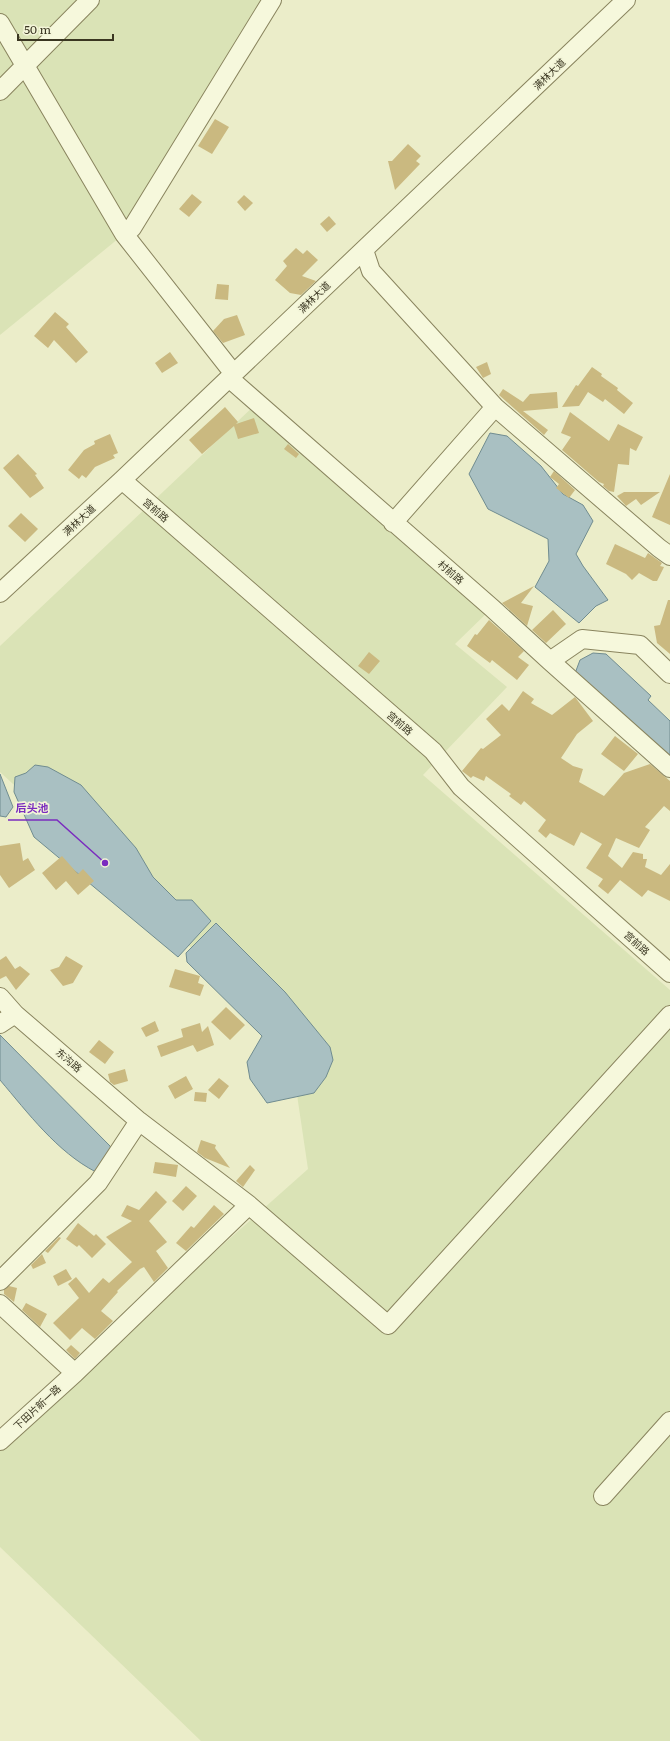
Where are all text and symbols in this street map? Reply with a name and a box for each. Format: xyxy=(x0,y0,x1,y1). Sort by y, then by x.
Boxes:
scale bar xyxy=(18,16,113,42)
text: 50 m xyxy=(24,20,51,38)
street label: 满林大道 xyxy=(529,54,568,93)
street label: 满林大道 xyxy=(294,277,333,316)
street label: 宫前路 xyxy=(140,494,173,525)
street label: 满林大道 xyxy=(59,501,98,539)
street label: 村前路 xyxy=(435,556,468,587)
street label: 宫前路 xyxy=(384,707,417,738)
callout: 后头池 xyxy=(8,797,57,820)
text: 后头池 xyxy=(16,799,49,815)
street label: 宫前路 xyxy=(621,927,654,958)
street label: 东沟路 xyxy=(53,1044,86,1075)
street label: 下田片新一路 xyxy=(10,1381,64,1433)

